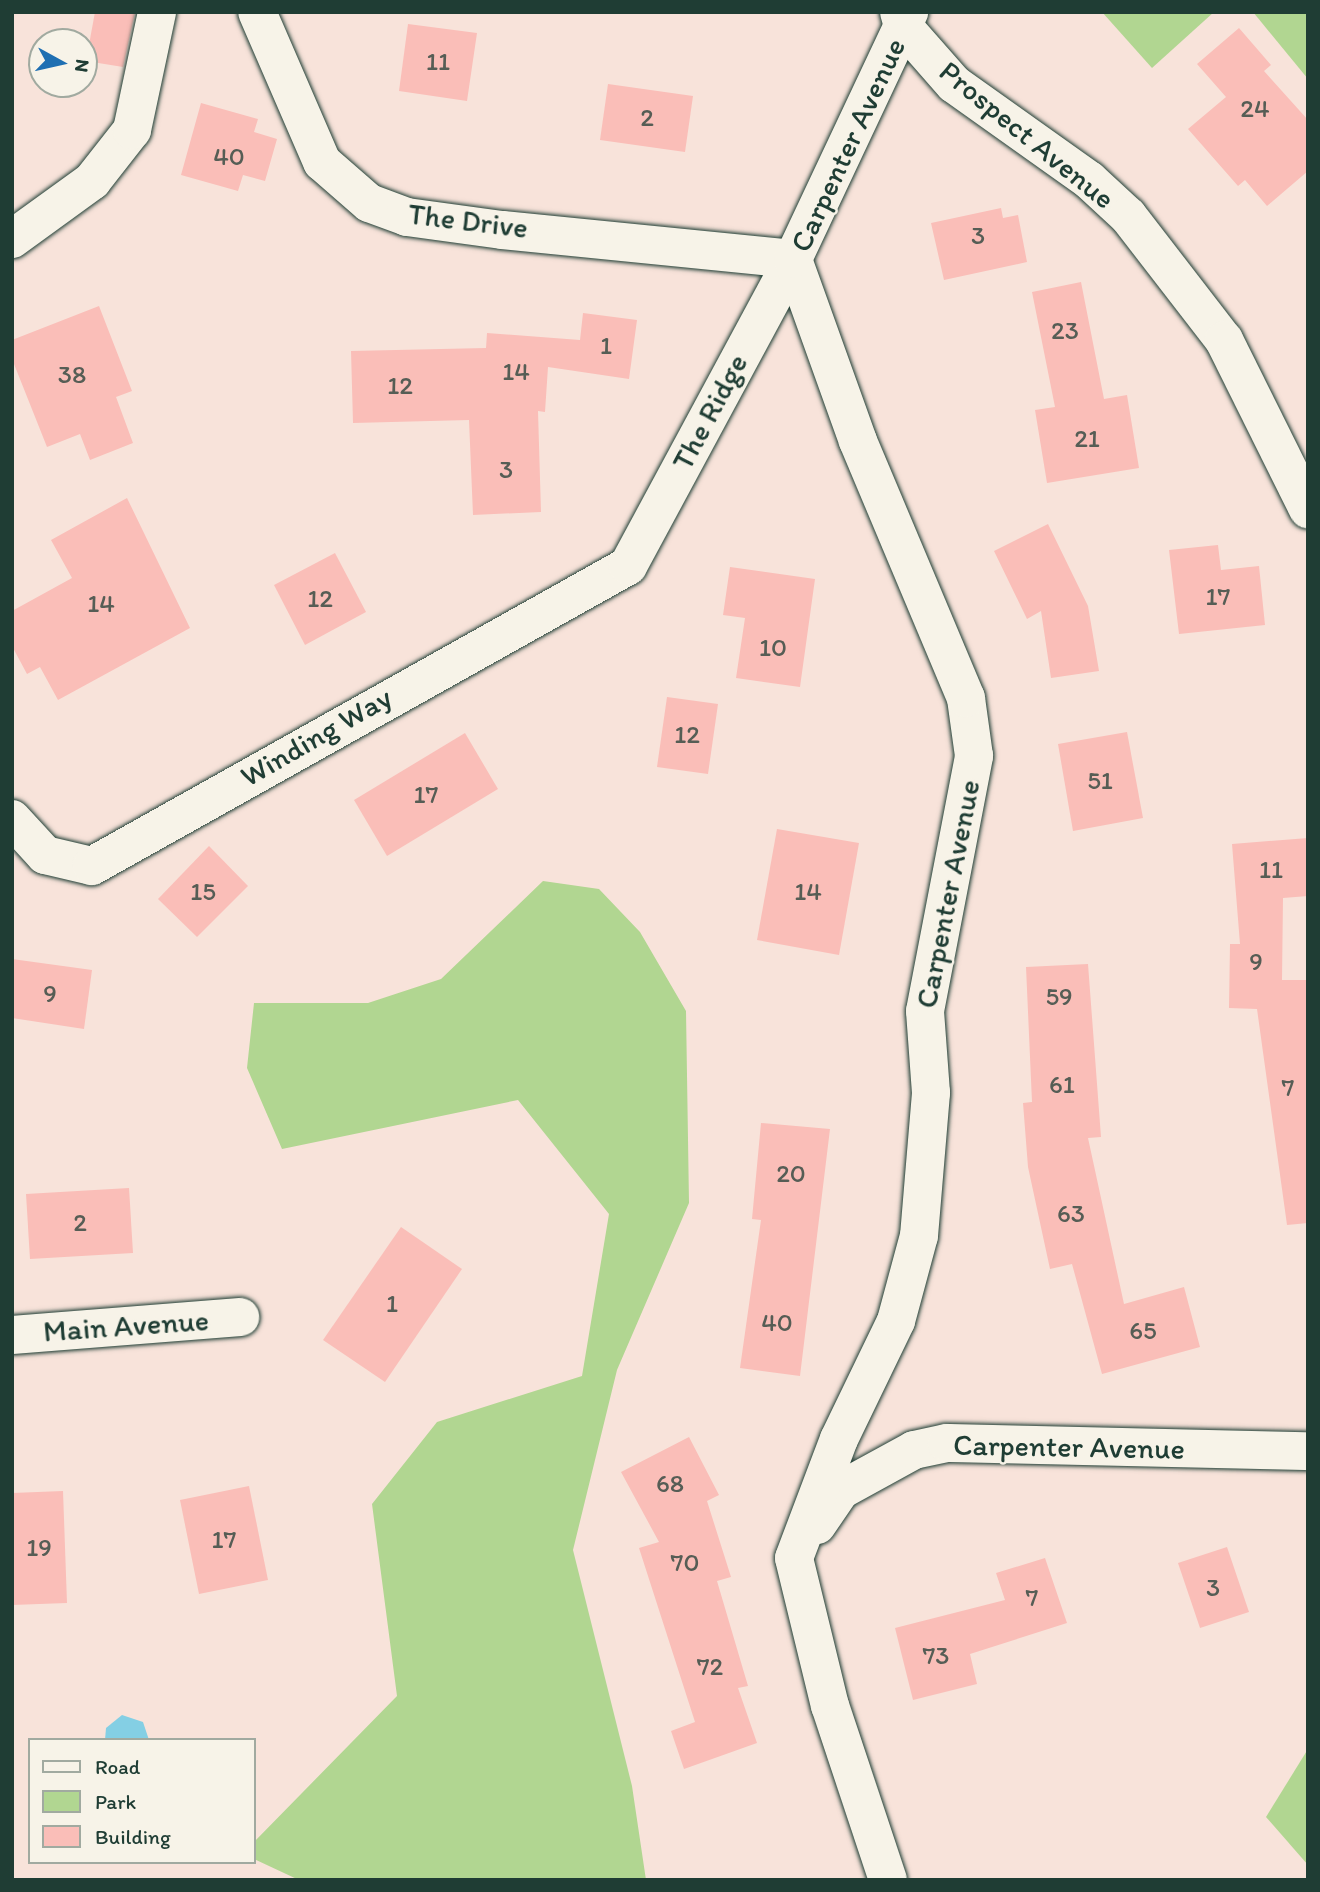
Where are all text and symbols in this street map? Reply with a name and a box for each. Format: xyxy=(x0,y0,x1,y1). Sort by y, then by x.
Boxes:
north arrow xyxy=(28,28,98,98)
street label: Carpenter Avenue xyxy=(783,33,913,257)
house number: 11 xyxy=(426,46,450,78)
street label: Prospect Avenue xyxy=(933,54,1121,216)
text: N xyxy=(70,58,95,74)
house number: 24 xyxy=(1240,93,1270,125)
house number: 2 xyxy=(640,102,654,134)
house number: 40 xyxy=(213,141,245,173)
street label: The Drive xyxy=(405,196,531,246)
house number: 3 xyxy=(971,220,985,252)
house number: 23 xyxy=(1051,315,1079,347)
house number: 1 xyxy=(600,330,612,362)
street label: The Ridge xyxy=(665,348,755,476)
house number: 14 xyxy=(502,356,530,388)
house number: 38 xyxy=(58,359,86,391)
house number: 12 xyxy=(387,370,413,402)
house number: 21 xyxy=(1074,423,1100,455)
house number: 3 xyxy=(499,454,513,486)
house number: 17 xyxy=(1206,581,1230,613)
house number: 12 xyxy=(307,583,333,615)
house number: 14 xyxy=(87,588,115,620)
house number: 10 xyxy=(759,632,787,664)
street label: Winding Way xyxy=(235,680,397,794)
house number: 12 xyxy=(674,719,700,751)
house number: 51 xyxy=(1087,765,1113,797)
street label: Carpenter Avenue xyxy=(908,777,988,1011)
house number: 17 xyxy=(414,779,438,811)
house number: 11 xyxy=(1259,854,1283,886)
house number: 15 xyxy=(190,876,216,908)
house number: 14 xyxy=(794,876,822,908)
house number: 9 xyxy=(1249,946,1263,978)
house number: 9 xyxy=(43,978,57,1010)
house number: 59 xyxy=(1045,981,1073,1013)
house number: 61 xyxy=(1049,1069,1075,1101)
house number: 7 xyxy=(1282,1072,1294,1104)
house number: 20 xyxy=(776,1158,806,1190)
house number: 63 xyxy=(1057,1198,1085,1230)
house number: 2 xyxy=(73,1207,87,1239)
house number: 1 xyxy=(386,1288,398,1320)
street label: Main Avenue xyxy=(43,1302,209,1350)
house number: 40 xyxy=(761,1307,793,1339)
house number: 65 xyxy=(1129,1315,1157,1347)
street label: Carpenter Avenue xyxy=(953,1427,1185,1467)
house number: 68 xyxy=(656,1468,684,1500)
house number: 17 xyxy=(212,1524,236,1556)
house number: 19 xyxy=(26,1532,52,1564)
house number: 70 xyxy=(671,1547,699,1579)
house number: 3 xyxy=(1206,1572,1220,1604)
house number: 7 xyxy=(1026,1582,1038,1614)
house number: 73 xyxy=(922,1640,950,1672)
house number: 72 xyxy=(697,1651,723,1683)
legend xyxy=(28,1738,256,1864)
text: Road xyxy=(95,1754,140,1779)
text: Park xyxy=(95,1789,136,1814)
text: Building xyxy=(95,1824,171,1849)

